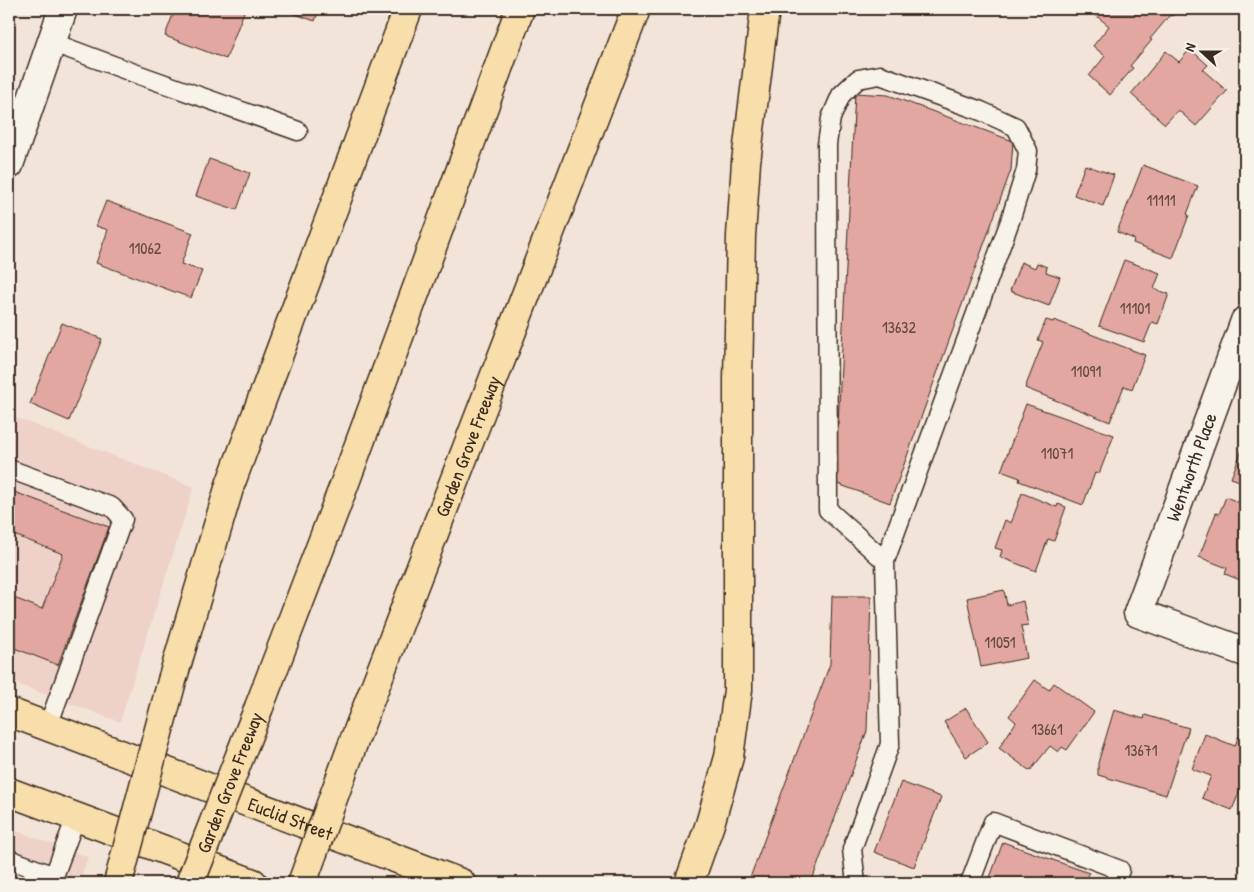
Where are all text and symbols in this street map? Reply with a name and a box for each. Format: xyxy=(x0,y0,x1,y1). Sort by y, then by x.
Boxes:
north arrow xyxy=(1176,28,1226,78)
text: N xyxy=(1179,40,1200,54)
house number: 11111 xyxy=(1146,189,1176,211)
house number: 11062 xyxy=(129,237,162,259)
house number: 11101 xyxy=(1120,297,1150,319)
house number: 13632 xyxy=(882,316,917,338)
house number: 11091 xyxy=(1071,360,1101,382)
street label: Garden Grove Freeway xyxy=(429,372,507,521)
street label: Wentworth Place xyxy=(1159,409,1223,525)
house number: 11071 xyxy=(1041,442,1073,464)
house number: 11051 xyxy=(984,631,1016,653)
street label: Garden Grove Freeway xyxy=(190,708,269,857)
house number: 13661 xyxy=(1031,718,1063,740)
house number: 13671 xyxy=(1124,739,1158,761)
street label: Euclid Street xyxy=(244,791,337,847)

